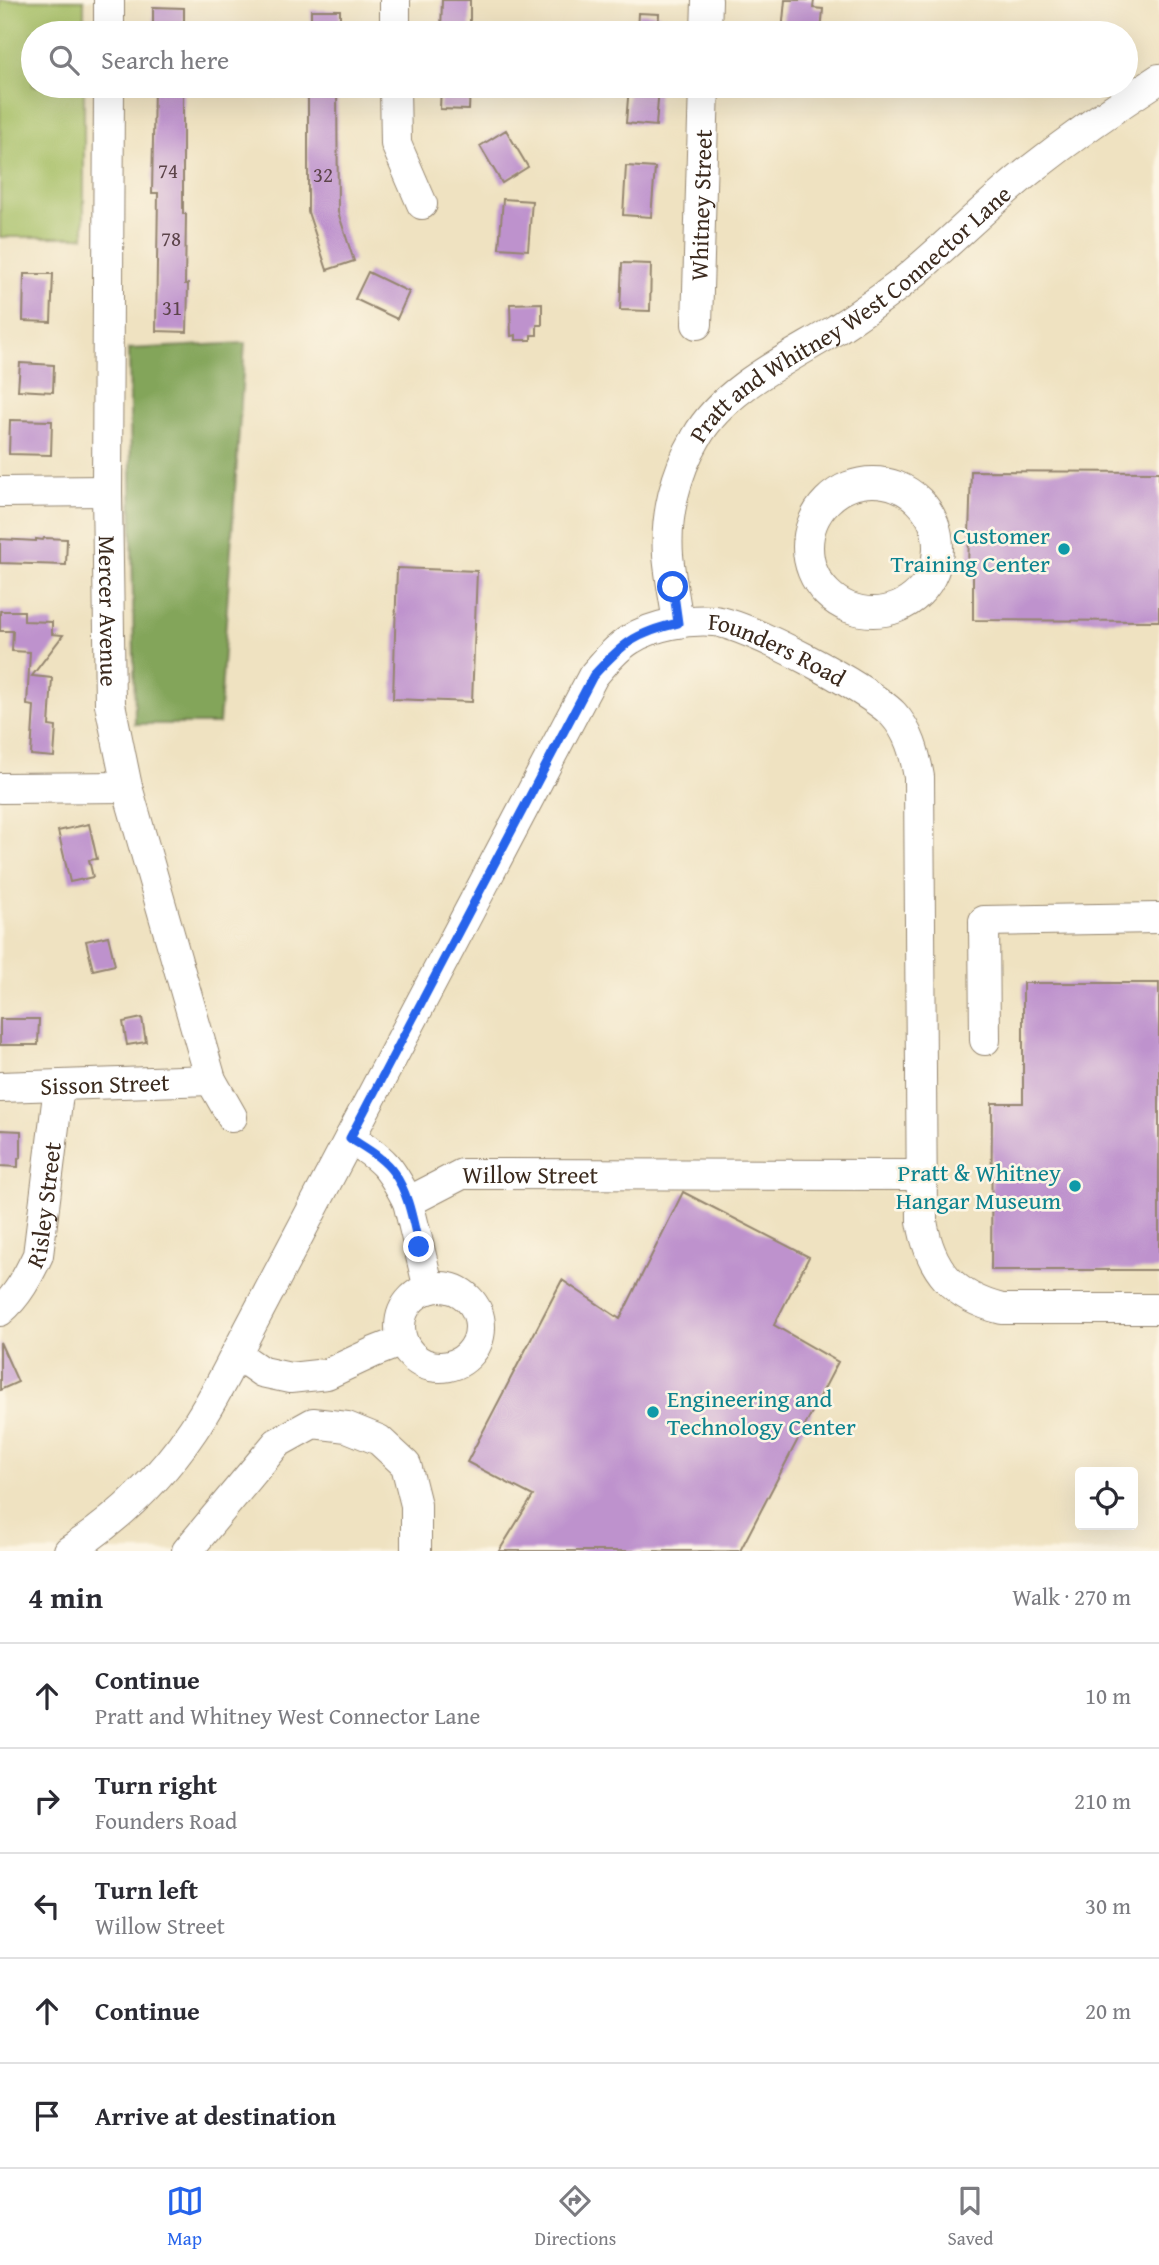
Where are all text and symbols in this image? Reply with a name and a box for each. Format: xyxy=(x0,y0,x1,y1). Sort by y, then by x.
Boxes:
search box xyxy=(21,21,1138,98)
text: Search here xyxy=(101,40,229,79)
icon: search xyxy=(45,41,83,79)
street label: Whitney Street xyxy=(681,128,720,281)
house number: 74 xyxy=(158,155,178,186)
house number: 32 xyxy=(313,159,333,190)
street label: Pratt and Whitney West Connector Lane xyxy=(680,176,1018,449)
house number: 78 xyxy=(161,223,181,254)
house number: 31 xyxy=(162,292,182,323)
place label: Customer Training Center xyxy=(890,518,1050,581)
street label: Mercer Avenue xyxy=(90,535,127,687)
marker: Customer Training Center xyxy=(1056,541,1072,557)
route start xyxy=(657,571,688,602)
street label: Founders Road xyxy=(707,603,853,695)
street label: Sisson Street xyxy=(40,1064,171,1103)
street label: Risley Street xyxy=(17,1139,69,1274)
place label: Pratt & Whitney Hangar Museum xyxy=(896,1155,1061,1218)
street label: Willow Street xyxy=(462,1157,598,1192)
marker: Pratt & Whitney Hangar Museum xyxy=(1067,1178,1083,1194)
route end xyxy=(403,1231,434,1262)
place label: Engineering and Technology Center xyxy=(667,1381,856,1444)
marker: Engineering and Technology Center xyxy=(645,1404,661,1420)
map controls xyxy=(1075,1467,1138,1530)
button: locate xyxy=(1075,1467,1138,1530)
text: 4 min xyxy=(28,1575,103,1619)
text: Walk · 270 m xyxy=(1012,1580,1131,1613)
text: Continue xyxy=(95,1660,200,1699)
icon: ahead xyxy=(28,1677,66,1715)
text: 10 m xyxy=(1085,1679,1131,1712)
text: Pratt and Whitney West Connector Lane xyxy=(95,1699,480,1732)
text: Turn right xyxy=(95,1765,217,1804)
icon: right xyxy=(28,1782,66,1820)
text: 210 m xyxy=(1074,1784,1131,1817)
text: Founders Road xyxy=(95,1804,237,1837)
text: Turn left xyxy=(95,1870,198,1909)
icon: left xyxy=(28,1887,66,1925)
text: 30 m xyxy=(1085,1889,1131,1922)
text: Willow Street xyxy=(95,1909,225,1942)
text: Continue xyxy=(95,1991,200,2030)
icon: ahead xyxy=(28,1992,66,2030)
text: 20 m xyxy=(1085,1994,1131,2027)
text: Arrive at destination xyxy=(95,2096,336,2135)
icon: arrive xyxy=(28,2097,66,2135)
tab: Map xyxy=(166,2182,204,2252)
tab: Directions xyxy=(535,2182,616,2252)
tab: Saved xyxy=(947,2182,993,2252)

